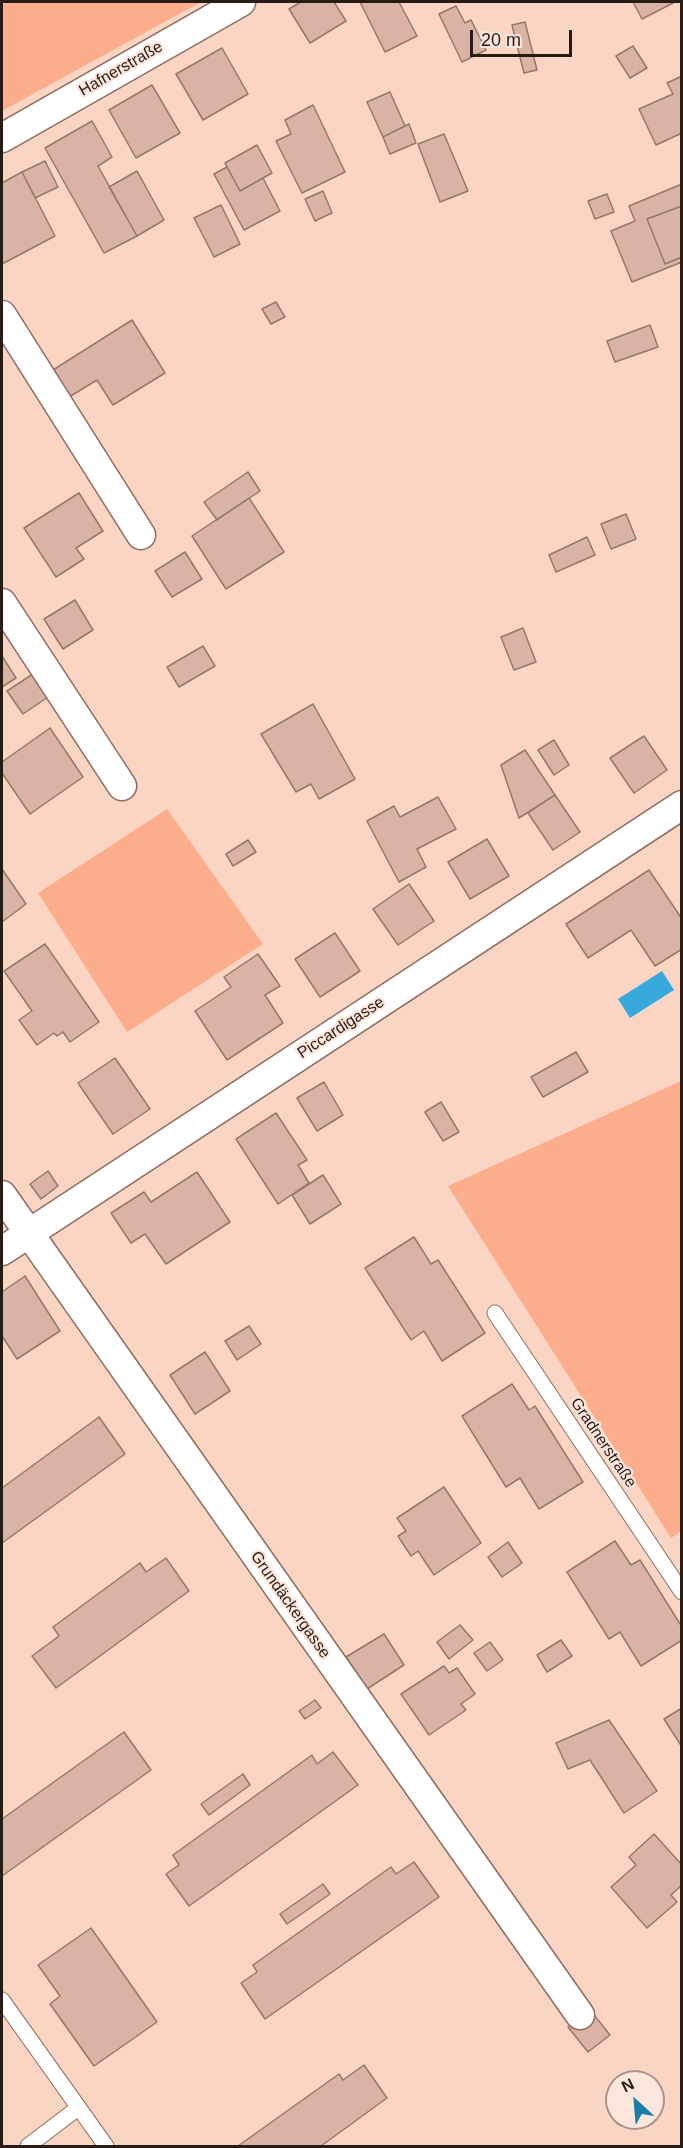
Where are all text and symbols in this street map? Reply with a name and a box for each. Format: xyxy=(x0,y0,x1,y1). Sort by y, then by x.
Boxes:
scale bar xyxy=(473,18,575,56)
text: 20 m xyxy=(481,30,521,50)
street label: Hafnerstraße xyxy=(76,37,166,101)
street label: Piccardigasse xyxy=(294,993,388,1063)
street label: Gradnerstraße xyxy=(566,1395,640,1491)
street label: Grundäckergasse xyxy=(246,1548,334,1662)
north arrow xyxy=(605,2070,665,2130)
text: N xyxy=(619,2075,637,2095)

